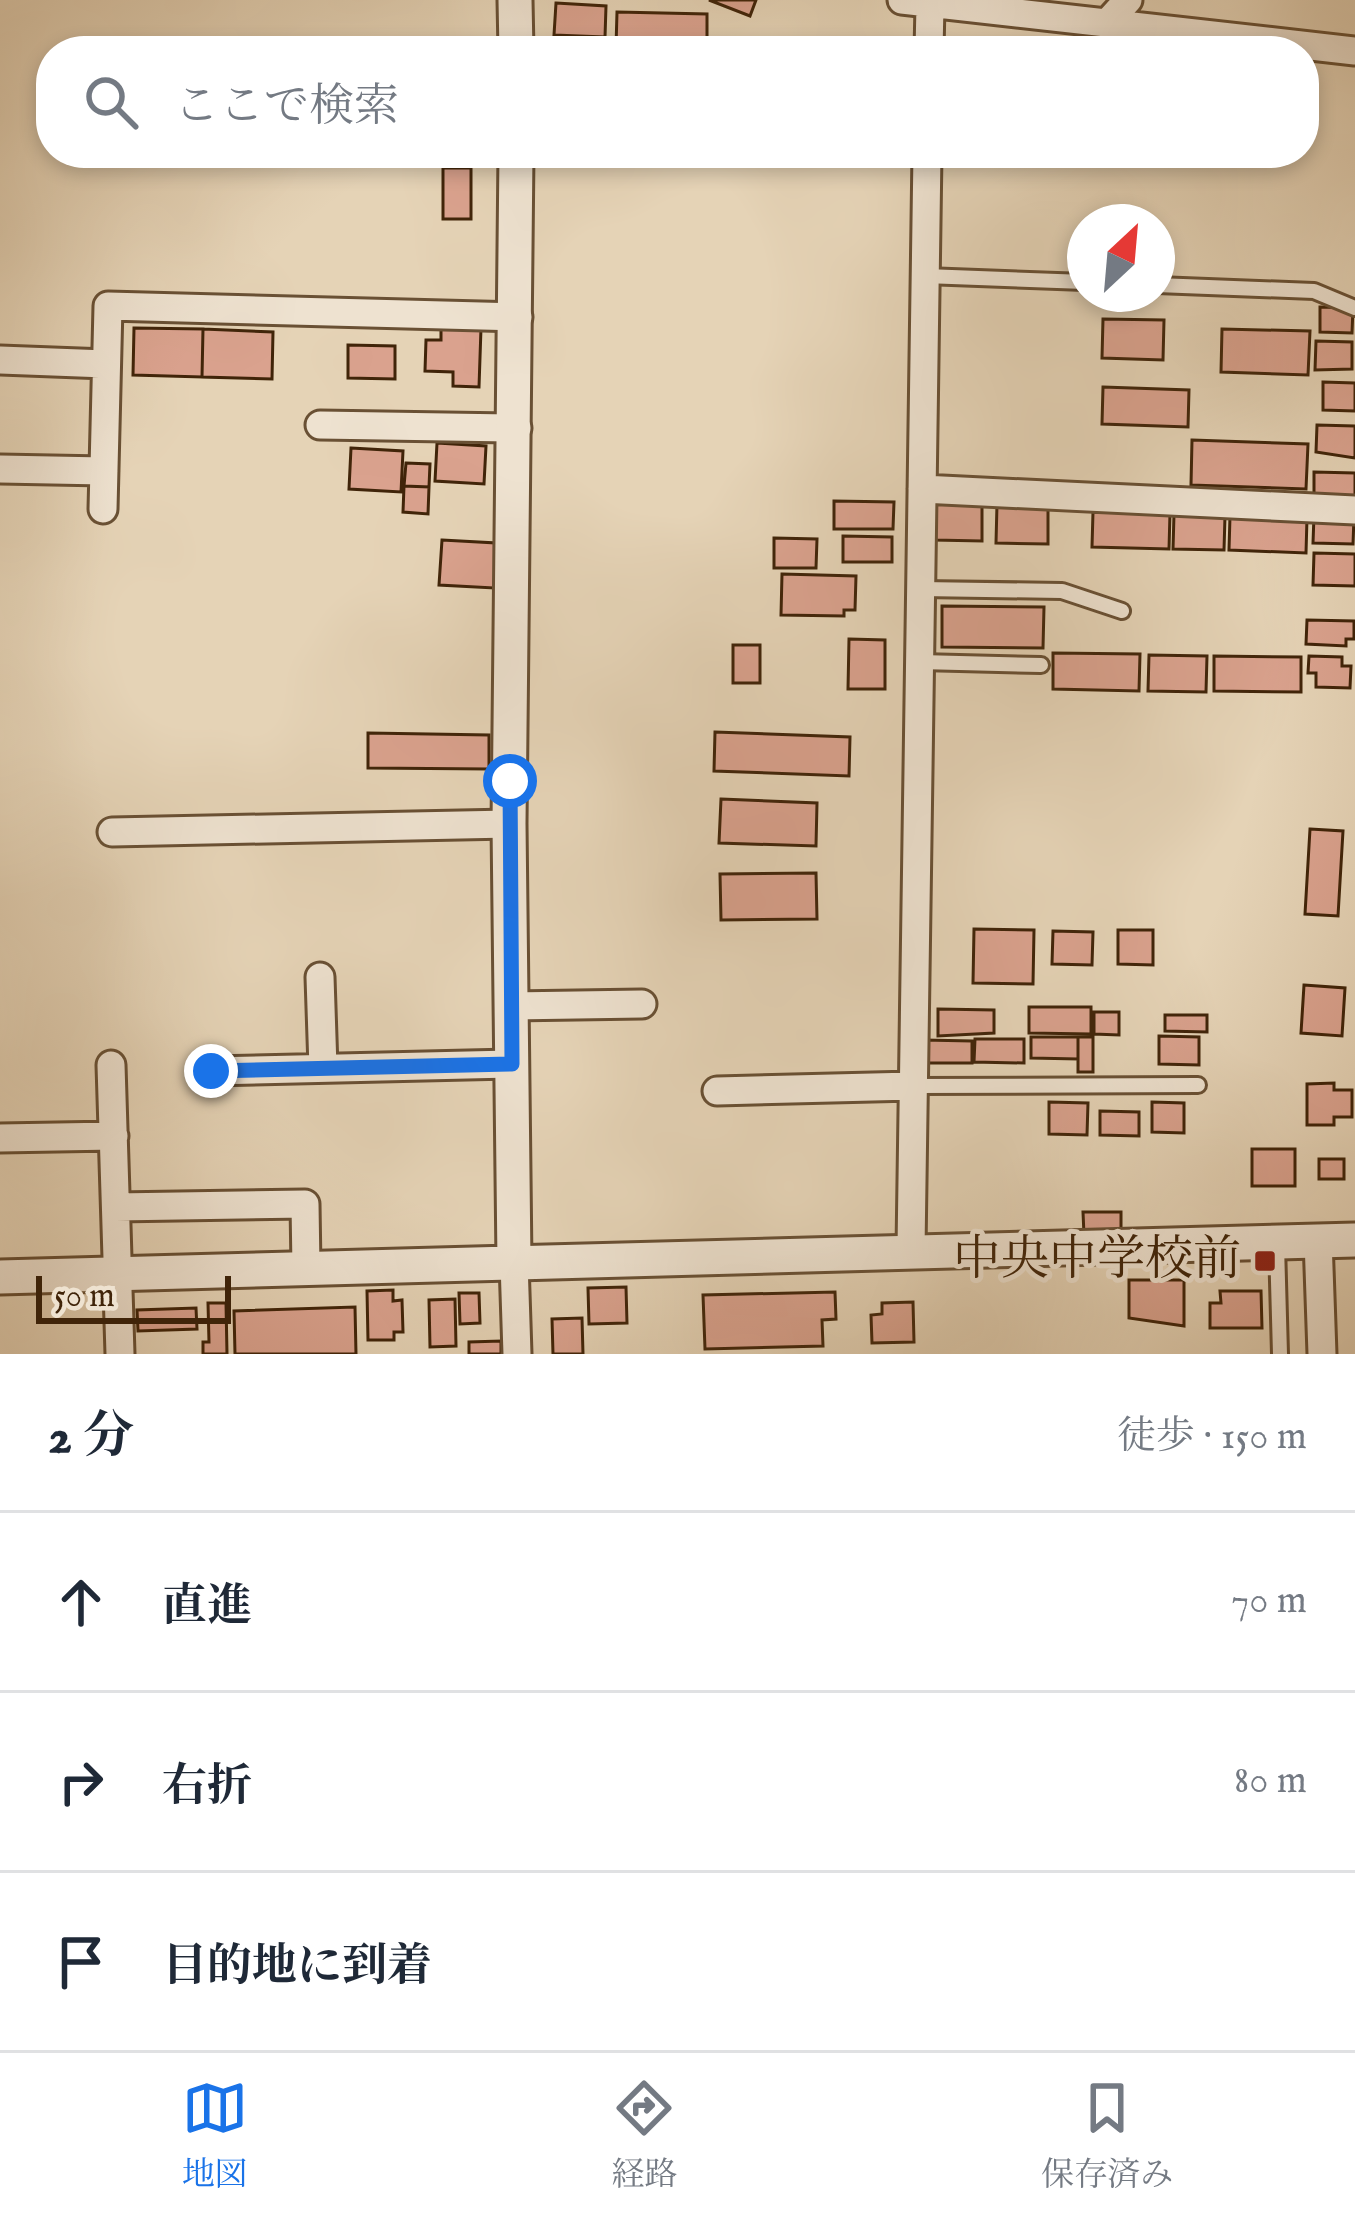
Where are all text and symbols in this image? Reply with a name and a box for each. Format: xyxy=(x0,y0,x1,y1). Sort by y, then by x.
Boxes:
search box xyxy=(36,36,1319,168)
icon: search xyxy=(78,69,144,135)
text: ここで検索 xyxy=(174,79,399,136)
north arrow xyxy=(1067,204,1175,312)
route start xyxy=(483,754,537,808)
route end xyxy=(184,1044,238,1098)
place label: 中央中学校前 xyxy=(953,1231,1241,1291)
marker: 中央中学校前 xyxy=(1252,1248,1278,1274)
scale bar xyxy=(36,1270,231,1323)
text: 50 m xyxy=(54,1276,115,1318)
text: 2 分 xyxy=(48,1406,134,1471)
text: 徒歩 · 150 m xyxy=(1117,1413,1307,1462)
icon: ahead xyxy=(48,1569,114,1635)
text: 70 m xyxy=(1231,1577,1307,1626)
text: 直進 xyxy=(162,1579,252,1636)
icon: right xyxy=(48,1749,114,1815)
text: 80 m xyxy=(1234,1757,1307,1806)
text: 右折 xyxy=(162,1759,252,1816)
icon: arrive xyxy=(48,1929,114,1995)
text: 目的地に到着 xyxy=(162,1939,432,1996)
tab: 地図 xyxy=(182,2075,248,2197)
tab: 経路 xyxy=(611,2075,677,2197)
tab: 保存済み xyxy=(1041,2075,1173,2197)

